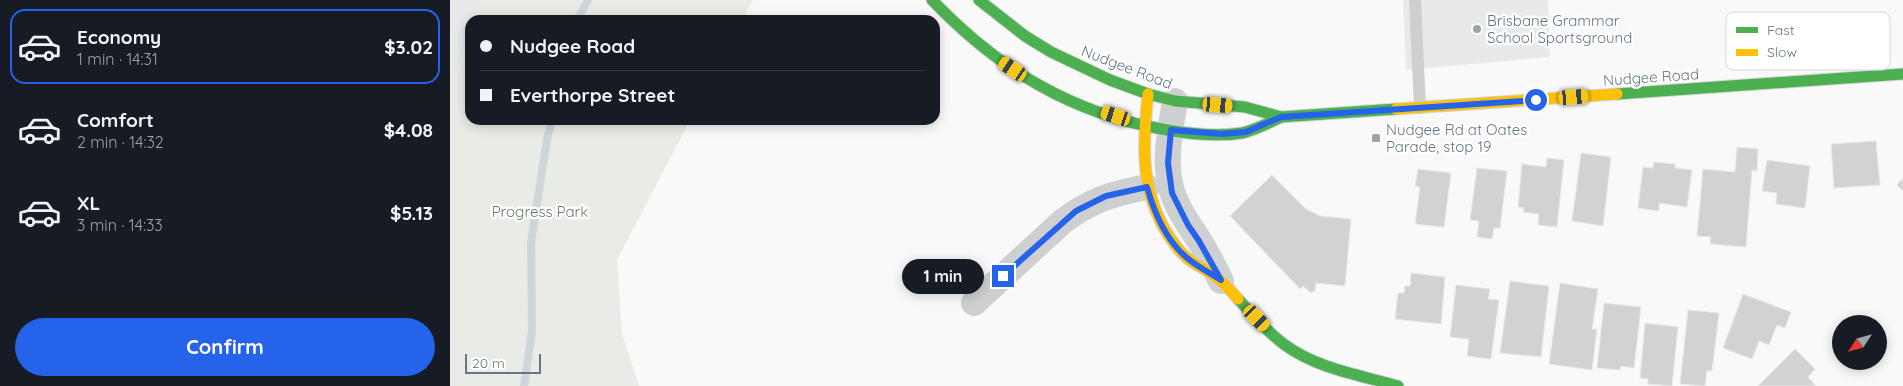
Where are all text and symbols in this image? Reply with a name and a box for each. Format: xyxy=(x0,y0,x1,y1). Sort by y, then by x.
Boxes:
place label: Brisbane Grammar School Sportsground xyxy=(1487,11,1632,47)
legend xyxy=(1726,12,1890,70)
text: Fast xyxy=(1767,21,1795,39)
marker: Brisbane Grammar School Sportsground xyxy=(1471,23,1483,35)
icon: car xyxy=(17,24,62,69)
text: Economy xyxy=(77,25,161,49)
text: Nudgee Road xyxy=(510,34,635,58)
text: $3.02 xyxy=(384,35,433,59)
street label: Nudgee Road xyxy=(1079,41,1175,93)
text: Slow xyxy=(1767,43,1797,61)
text: 1 min · 14:31 xyxy=(77,49,158,69)
car xyxy=(996,54,1029,84)
street label: Nudgee Road xyxy=(1603,64,1699,90)
text: Everthorpe Street xyxy=(510,83,675,107)
car xyxy=(1558,88,1589,106)
route start xyxy=(1525,89,1547,111)
car xyxy=(1202,96,1233,114)
car xyxy=(1099,104,1132,128)
icon: car xyxy=(17,107,62,152)
text: Comfort xyxy=(77,108,154,132)
text: $4.08 xyxy=(384,118,433,142)
place label: Nudgee Rd at Oates Parade, stop 19 xyxy=(1386,120,1527,156)
text: 2 min · 14:32 xyxy=(77,132,164,152)
marker: Nudgee Rd at Oates Parade, stop 19 xyxy=(1370,132,1382,144)
icon: car xyxy=(17,190,62,235)
text: XL xyxy=(77,191,100,215)
text: $5.13 xyxy=(390,201,433,225)
park label: Progress Park xyxy=(492,202,588,221)
text: 3 min · 14:33 xyxy=(77,215,163,235)
callout: 1 min xyxy=(903,258,986,294)
route end xyxy=(992,265,1014,287)
text: 1 min xyxy=(924,266,962,286)
car xyxy=(1241,302,1272,334)
north arrow xyxy=(1832,315,1888,370)
map controls xyxy=(1832,315,1887,370)
button: Confirm xyxy=(15,318,435,376)
scale bar xyxy=(465,351,541,374)
text: 20 m xyxy=(472,354,505,372)

